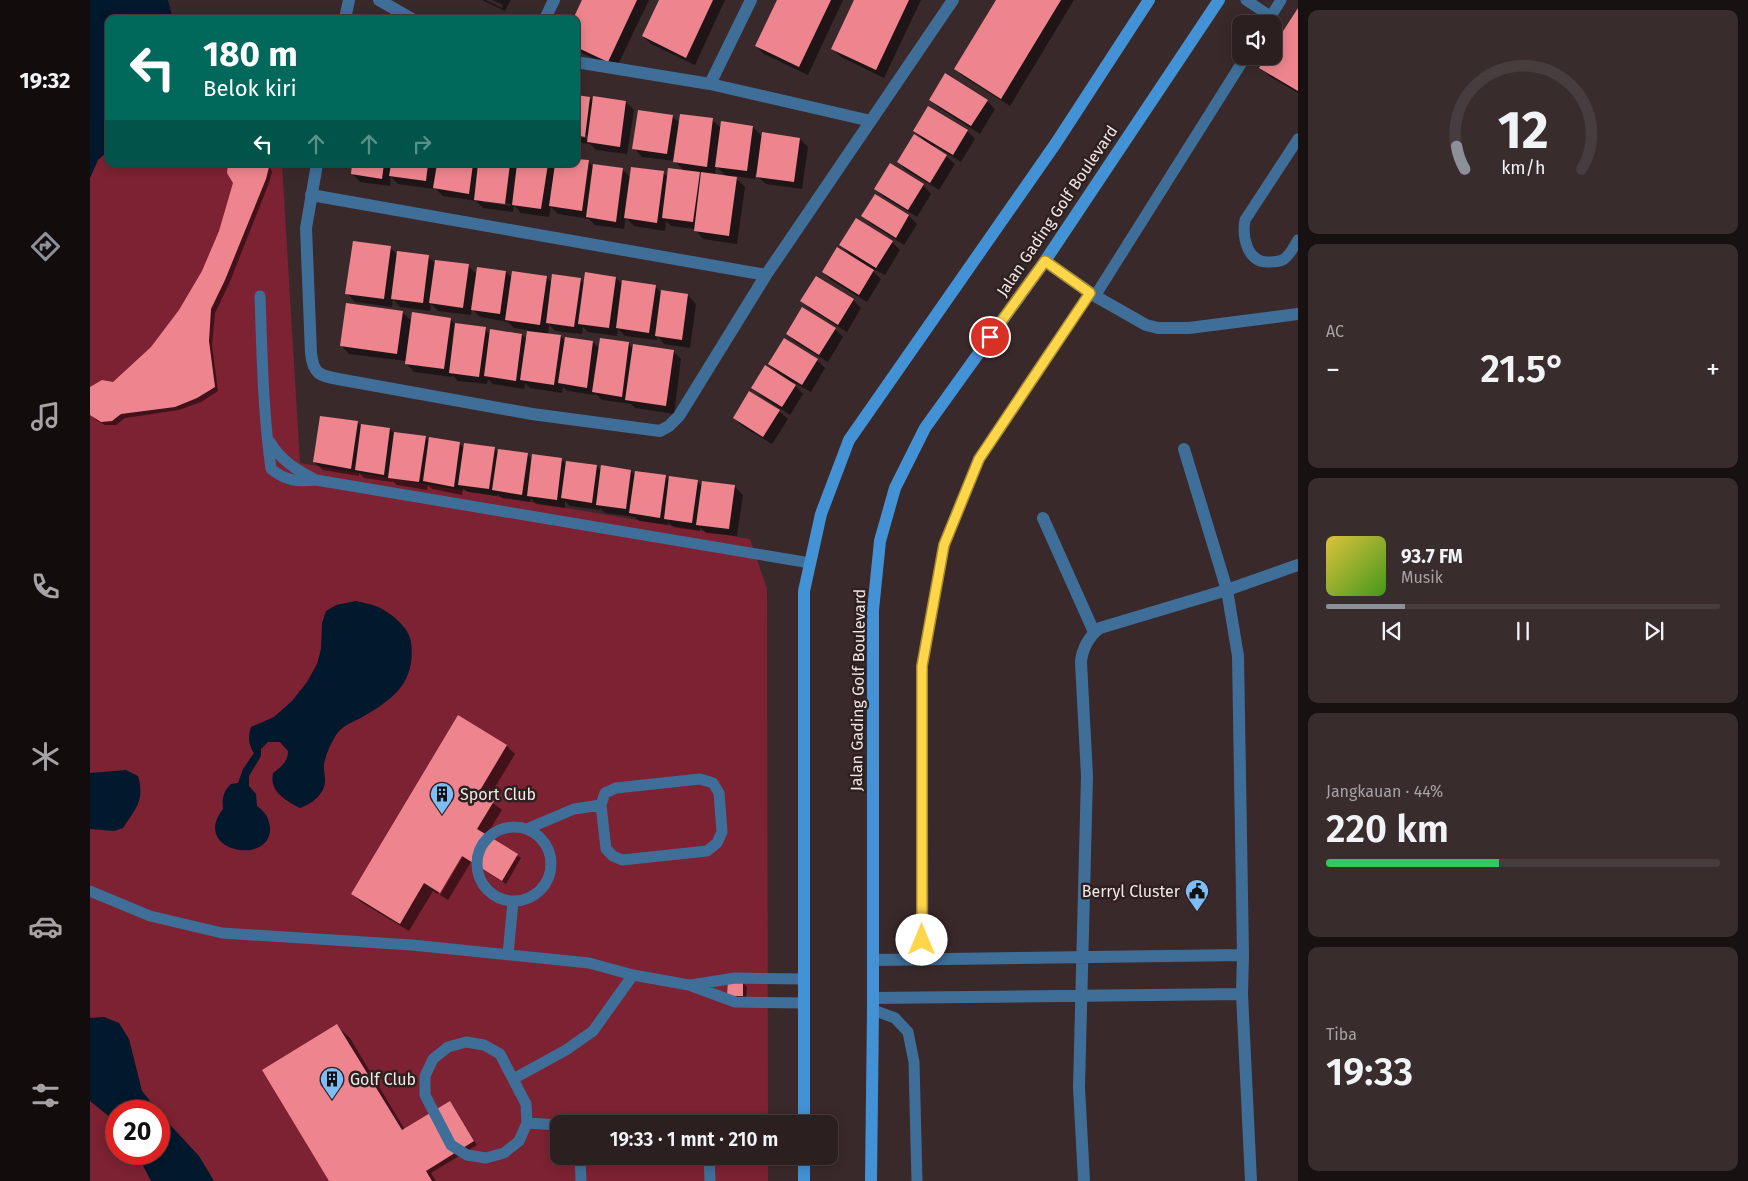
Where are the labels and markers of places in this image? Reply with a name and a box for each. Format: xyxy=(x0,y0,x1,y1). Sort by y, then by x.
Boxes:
pin xyxy=(969,316,1011,358)
building icon: Sport Club xyxy=(429,781,455,815)
place label: Sport Club xyxy=(460,785,536,804)
public building icon: Berryl Cluster xyxy=(1184,878,1210,912)
place label: Berryl Cluster xyxy=(1082,882,1181,901)
building icon: Golf Club xyxy=(319,1066,345,1100)
place label: Golf Club xyxy=(350,1070,416,1089)

